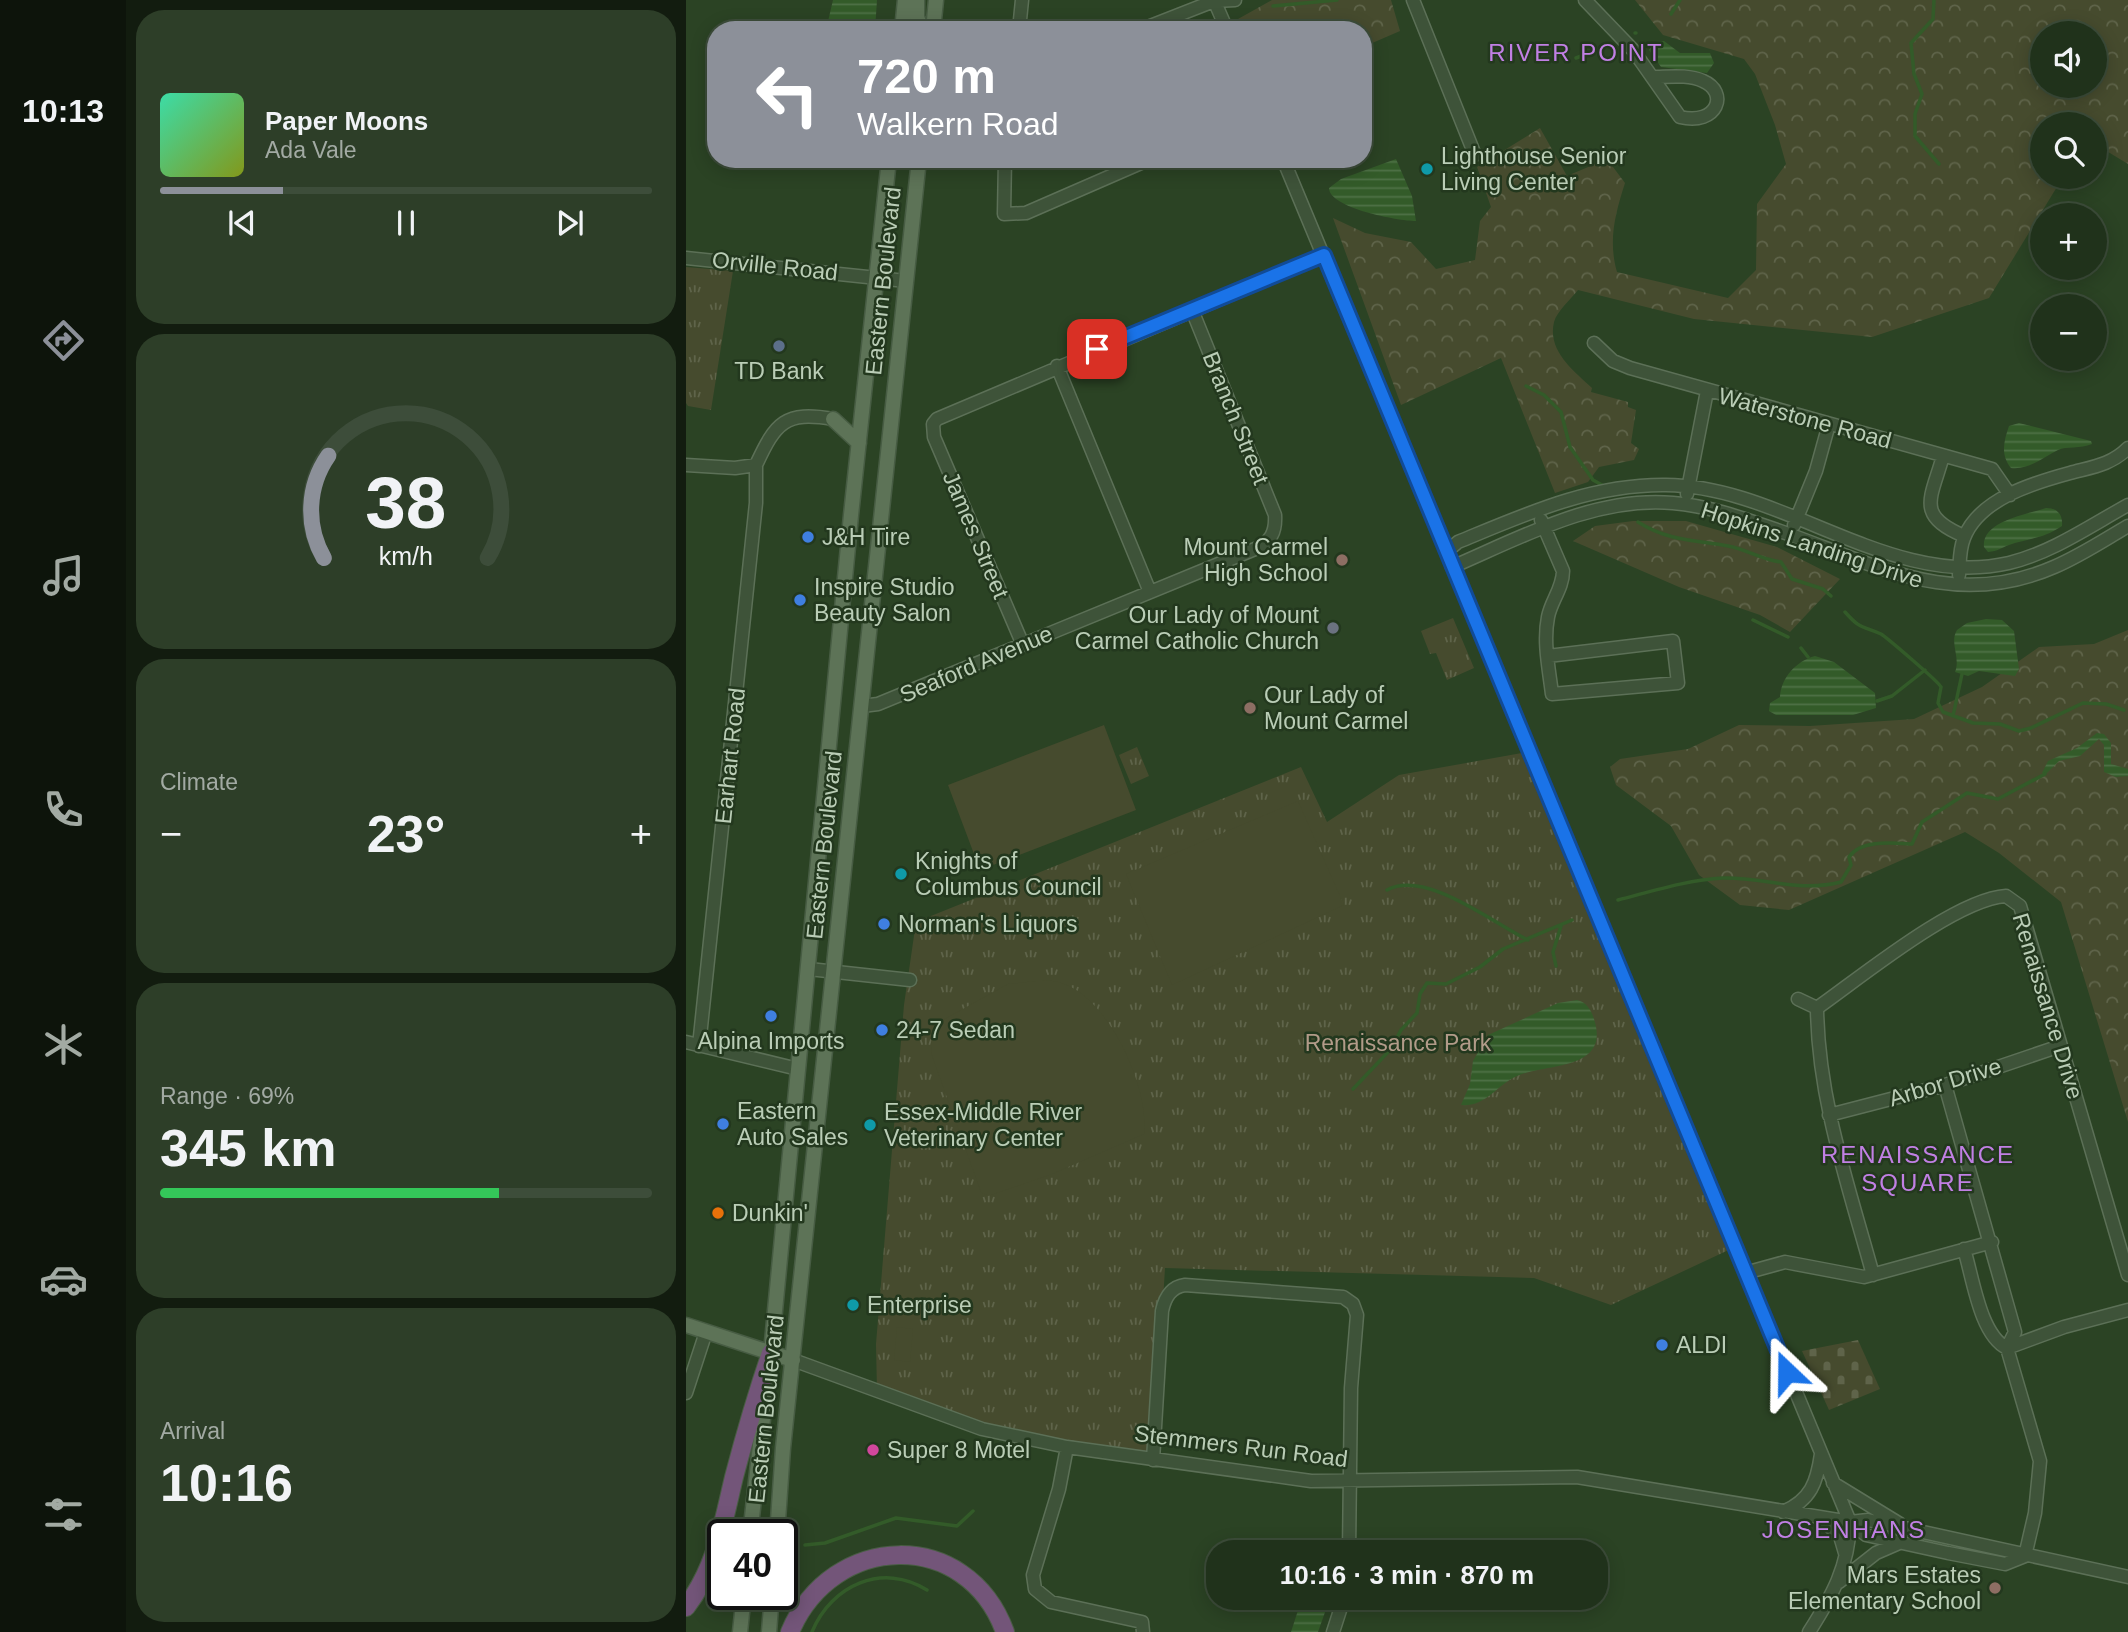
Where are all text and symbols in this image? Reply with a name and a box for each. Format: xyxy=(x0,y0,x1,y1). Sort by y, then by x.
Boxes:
map controls xyxy=(2030,21,2107,371)
button: sound xyxy=(2030,21,2107,98)
district label: RIVER POINT xyxy=(1488,39,1664,66)
icon: left xyxy=(742,49,833,140)
text: 720 m xyxy=(857,49,996,103)
text: 10:13 xyxy=(22,93,104,129)
text: Paper Moons xyxy=(265,106,428,136)
text: Walkern Road xyxy=(857,106,1059,142)
button: search xyxy=(2030,112,2107,189)
text: Ada Vale xyxy=(265,137,357,163)
place label: Lighthouse Senior Living Center xyxy=(1441,143,1627,195)
marker: Lighthouse Senior Living Center xyxy=(1419,161,1435,177)
street label: Eastern Boulevard xyxy=(860,186,906,376)
button: + xyxy=(2030,203,2107,280)
icon: previous xyxy=(223,204,261,242)
icon: pause xyxy=(387,204,425,242)
icon: next xyxy=(551,204,589,242)
street label: Orville Road xyxy=(711,246,839,286)
button: − xyxy=(2030,294,2107,371)
icon: directions xyxy=(39,316,88,365)
pin xyxy=(1067,319,1127,379)
icon: arrive xyxy=(1078,330,1116,368)
marker: TD Bank xyxy=(771,338,787,354)
street label: Branch Street xyxy=(1198,348,1275,489)
place label: TD Bank xyxy=(734,358,824,384)
street label: Waterstone Road xyxy=(1716,382,1894,454)
text: 38 xyxy=(366,462,446,543)
street label: James Street xyxy=(938,468,1015,603)
street label: Hopkins Landing Drive xyxy=(1698,497,1926,593)
place label: J&H Tire xyxy=(822,524,910,550)
marker: J&H Tire xyxy=(800,529,816,545)
place label: Mount Carmel High School xyxy=(1184,534,1328,586)
text: km/h xyxy=(379,541,433,569)
icon: music xyxy=(39,551,88,600)
marker: Mount Carmel High School xyxy=(1334,552,1350,568)
place label: Inspire Studio Beauty Salon xyxy=(814,574,955,626)
marker: Inspire Studio Beauty Salon xyxy=(792,592,808,608)
place label: Our Lady of Mount Carmel Catholic Church xyxy=(1075,602,1320,654)
street label: Seaford Avenue xyxy=(896,620,1056,708)
marker: Our Lady of Mount Carmel Catholic Church xyxy=(1325,620,1341,636)
place label: Our Lady of Mount Carmel xyxy=(1264,682,1408,734)
street label: Earhart Road xyxy=(710,687,750,825)
marker: Our Lady of Mount Carmel xyxy=(1242,700,1258,716)
street label: Eastern Boulevard xyxy=(801,750,847,940)
text: Climate xyxy=(160,769,238,795)
icon: phone xyxy=(39,785,88,834)
text: 23° xyxy=(367,805,445,863)
text: − xyxy=(160,813,182,855)
text: + xyxy=(630,813,652,855)
place label: Knights of Columbus Council xyxy=(915,848,1102,900)
marker: Knights of Columbus Council xyxy=(893,866,909,882)
street label: Renaissance Drive xyxy=(2007,910,2089,1102)
place label: Norman's Liquors xyxy=(898,911,1078,937)
marker: Norman's Liquors xyxy=(876,916,892,932)
marker: Alpina Imports xyxy=(763,1008,779,1024)
place label: 24-7 Sedan xyxy=(896,1017,1015,1043)
icon: climate xyxy=(39,1020,88,1069)
marker: 24-7 Sedan xyxy=(874,1022,890,1038)
place label: Alpina Imports xyxy=(697,1028,845,1054)
park label: Renaissance Park xyxy=(1305,1030,1492,1056)
street label: Arbor Drive xyxy=(1886,1053,2004,1111)
text: Range · 69% xyxy=(160,1083,294,1109)
place label: Eastern Auto Sales xyxy=(737,1098,848,1150)
place label: Essex-Middle River Veterinary Center xyxy=(884,1099,1082,1151)
marker: Eastern Auto Sales xyxy=(715,1116,731,1132)
marker: Essex-Middle River Veterinary Center xyxy=(862,1117,878,1133)
text: 345 km xyxy=(160,1119,336,1177)
district label: RENAISSANCE SQUARE xyxy=(1821,1141,2015,1196)
place label: Dunkin' xyxy=(732,1200,808,1226)
marker: Dunkin' xyxy=(710,1205,726,1221)
icon: car xyxy=(39,1255,88,1304)
place label: Enterprise xyxy=(867,1292,972,1318)
marker: Enterprise xyxy=(845,1297,861,1313)
street label: Eastern Boulevard xyxy=(743,1314,789,1504)
place label: ALDI xyxy=(1676,1332,1727,1358)
position arrow xyxy=(1750,1335,1824,1409)
marker: ALDI xyxy=(1654,1337,1670,1353)
text: Arrival xyxy=(160,1418,225,1444)
street label: Stemmers Run Road xyxy=(1133,1420,1349,1472)
place label: Super 8 Motel xyxy=(887,1437,1030,1463)
marker: Super 8 Motel xyxy=(865,1442,881,1458)
text: 10:16 xyxy=(160,1454,293,1512)
icon: filters xyxy=(39,1490,88,1539)
district label: JOSENHANS xyxy=(1762,1516,1926,1543)
speed limit sign: 40 xyxy=(707,1519,798,1610)
text: 10:16 · 3 min · 870 m xyxy=(1280,1560,1534,1590)
place label: Mars Estates Elementary School xyxy=(1788,1562,1981,1614)
marker: Mars Estates Elementary School xyxy=(1987,1580,2003,1596)

